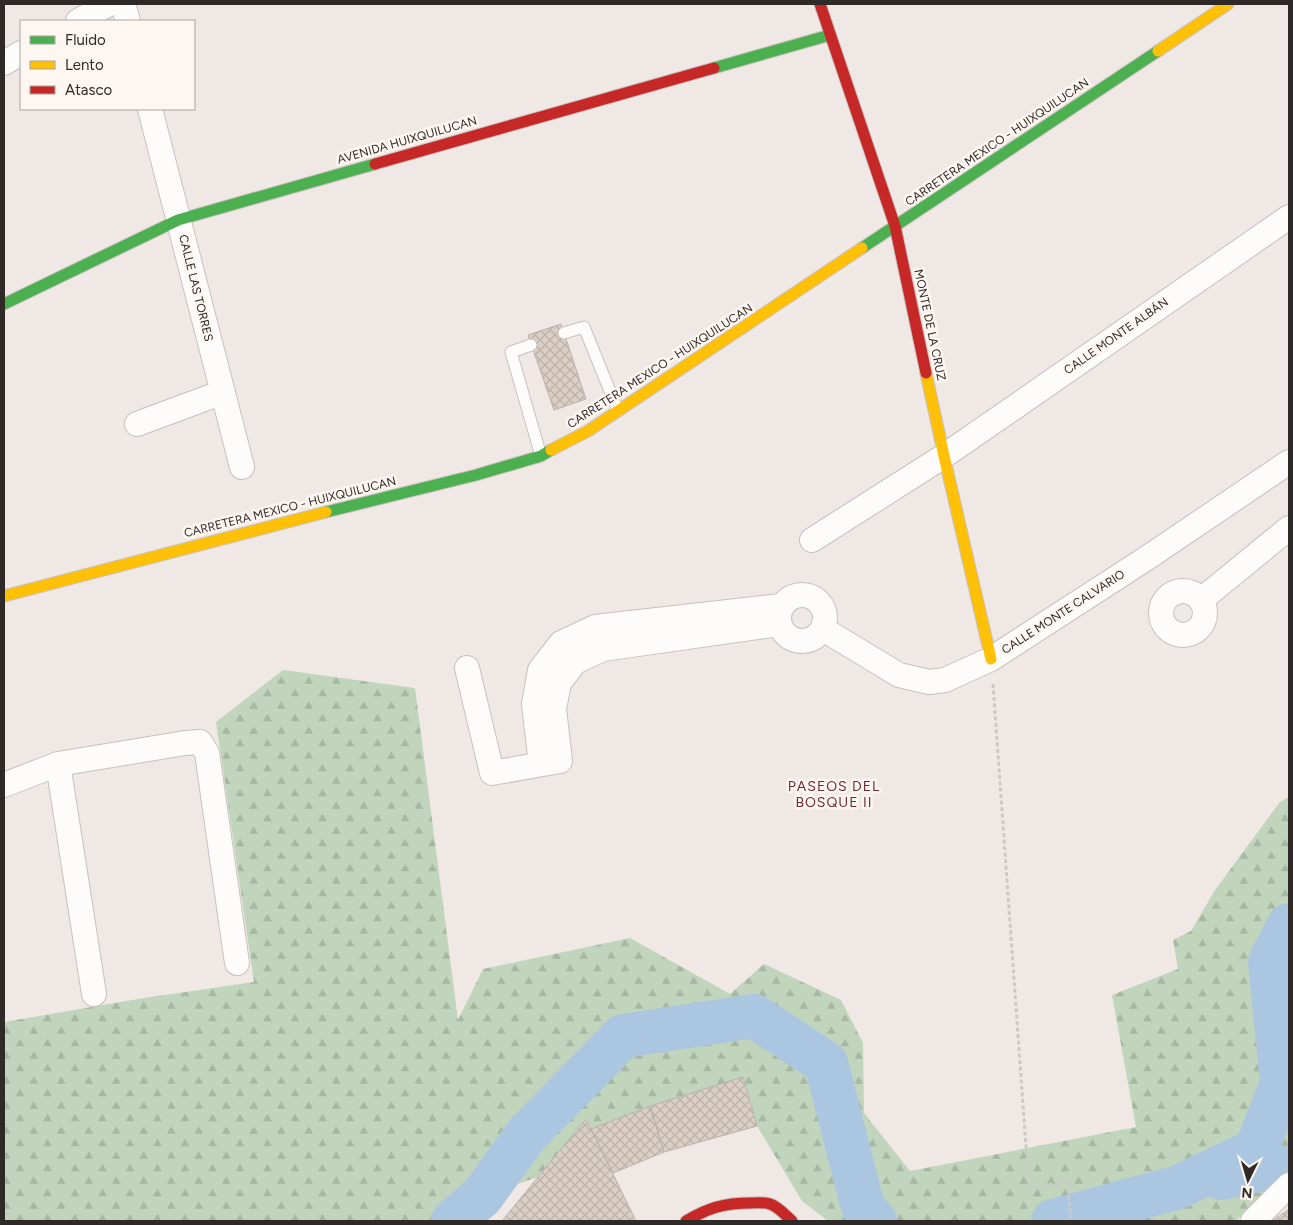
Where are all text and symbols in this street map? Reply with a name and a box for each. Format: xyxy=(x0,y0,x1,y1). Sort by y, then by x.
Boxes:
legend xyxy=(20,20,195,110)
text: Fluido xyxy=(65,31,106,49)
text: Lento xyxy=(65,56,104,74)
street label: CARRETERA MEXICO - HUIXQUILUCAN xyxy=(903,75,1091,209)
text: Atasco xyxy=(65,81,113,99)
street label: AVENIDA HUIXQUILUCAN xyxy=(335,113,479,167)
street label: CALLE LAS TORRES xyxy=(176,233,216,343)
street label: MONTE DE LA CRUZ xyxy=(911,268,949,382)
street label: CALLE MONTE ALBÁN xyxy=(1061,295,1171,377)
street label: CARRETERA MEXICO - HUIXQUILUCAN xyxy=(565,301,755,431)
street label: CARRETERA MEXICO - HUIXQUILUCAN xyxy=(183,474,397,540)
street label: CALLE MONTE CALVARIO xyxy=(999,567,1127,657)
district label: PASEOS DEL BOSQUE II xyxy=(788,778,880,811)
north arrow xyxy=(1223,1155,1273,1205)
text: N xyxy=(1241,1184,1253,1201)

